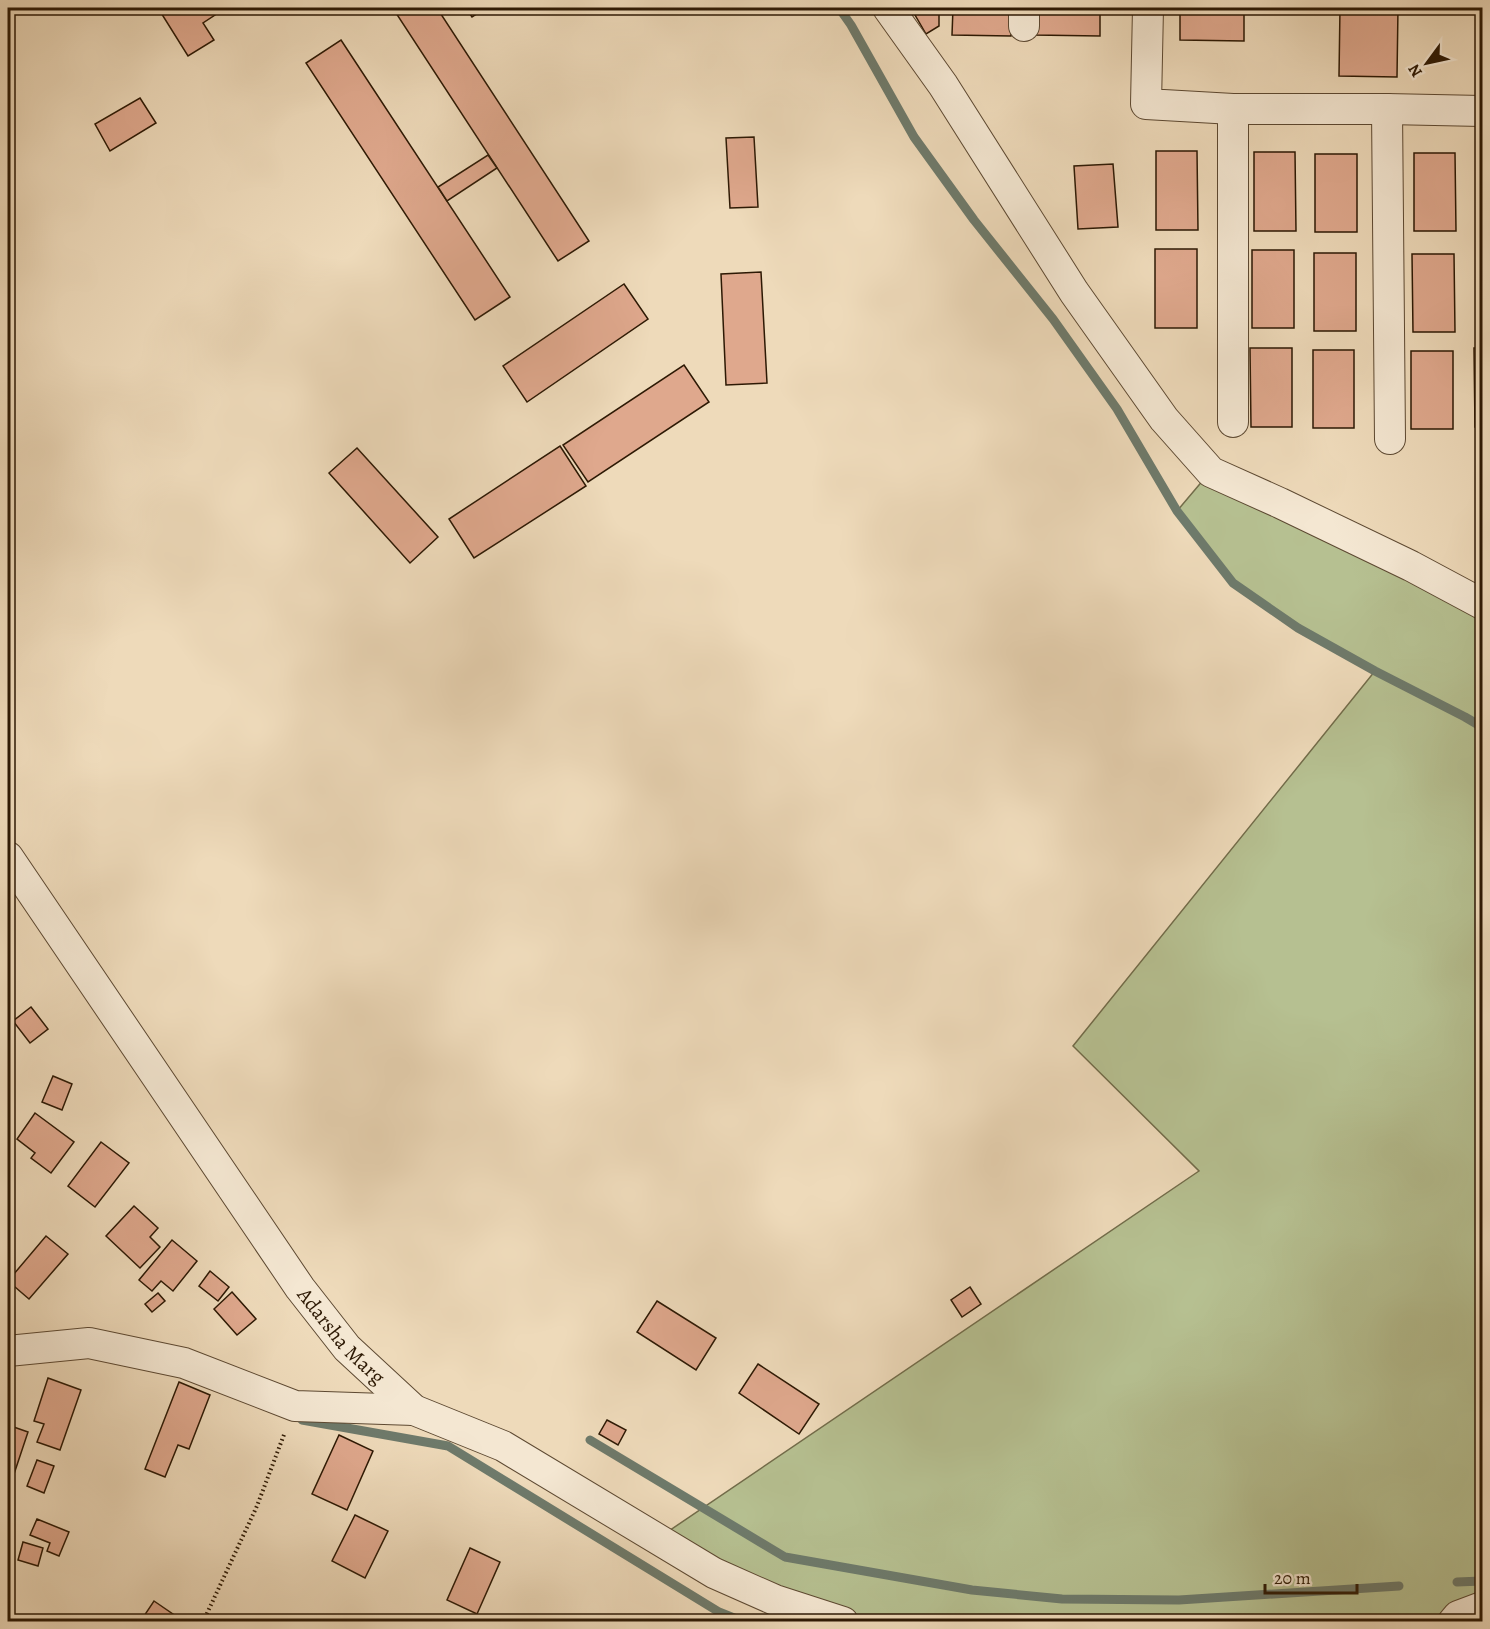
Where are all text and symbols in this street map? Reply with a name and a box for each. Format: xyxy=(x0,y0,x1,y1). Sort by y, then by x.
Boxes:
north arrow xyxy=(1397,33,1457,93)
text: N xyxy=(1403,59,1428,82)
street label: Adarsha Marg xyxy=(290,1281,392,1391)
scale bar xyxy=(1265,1557,1356,1595)
text: 20 m xyxy=(1274,1566,1311,1590)

